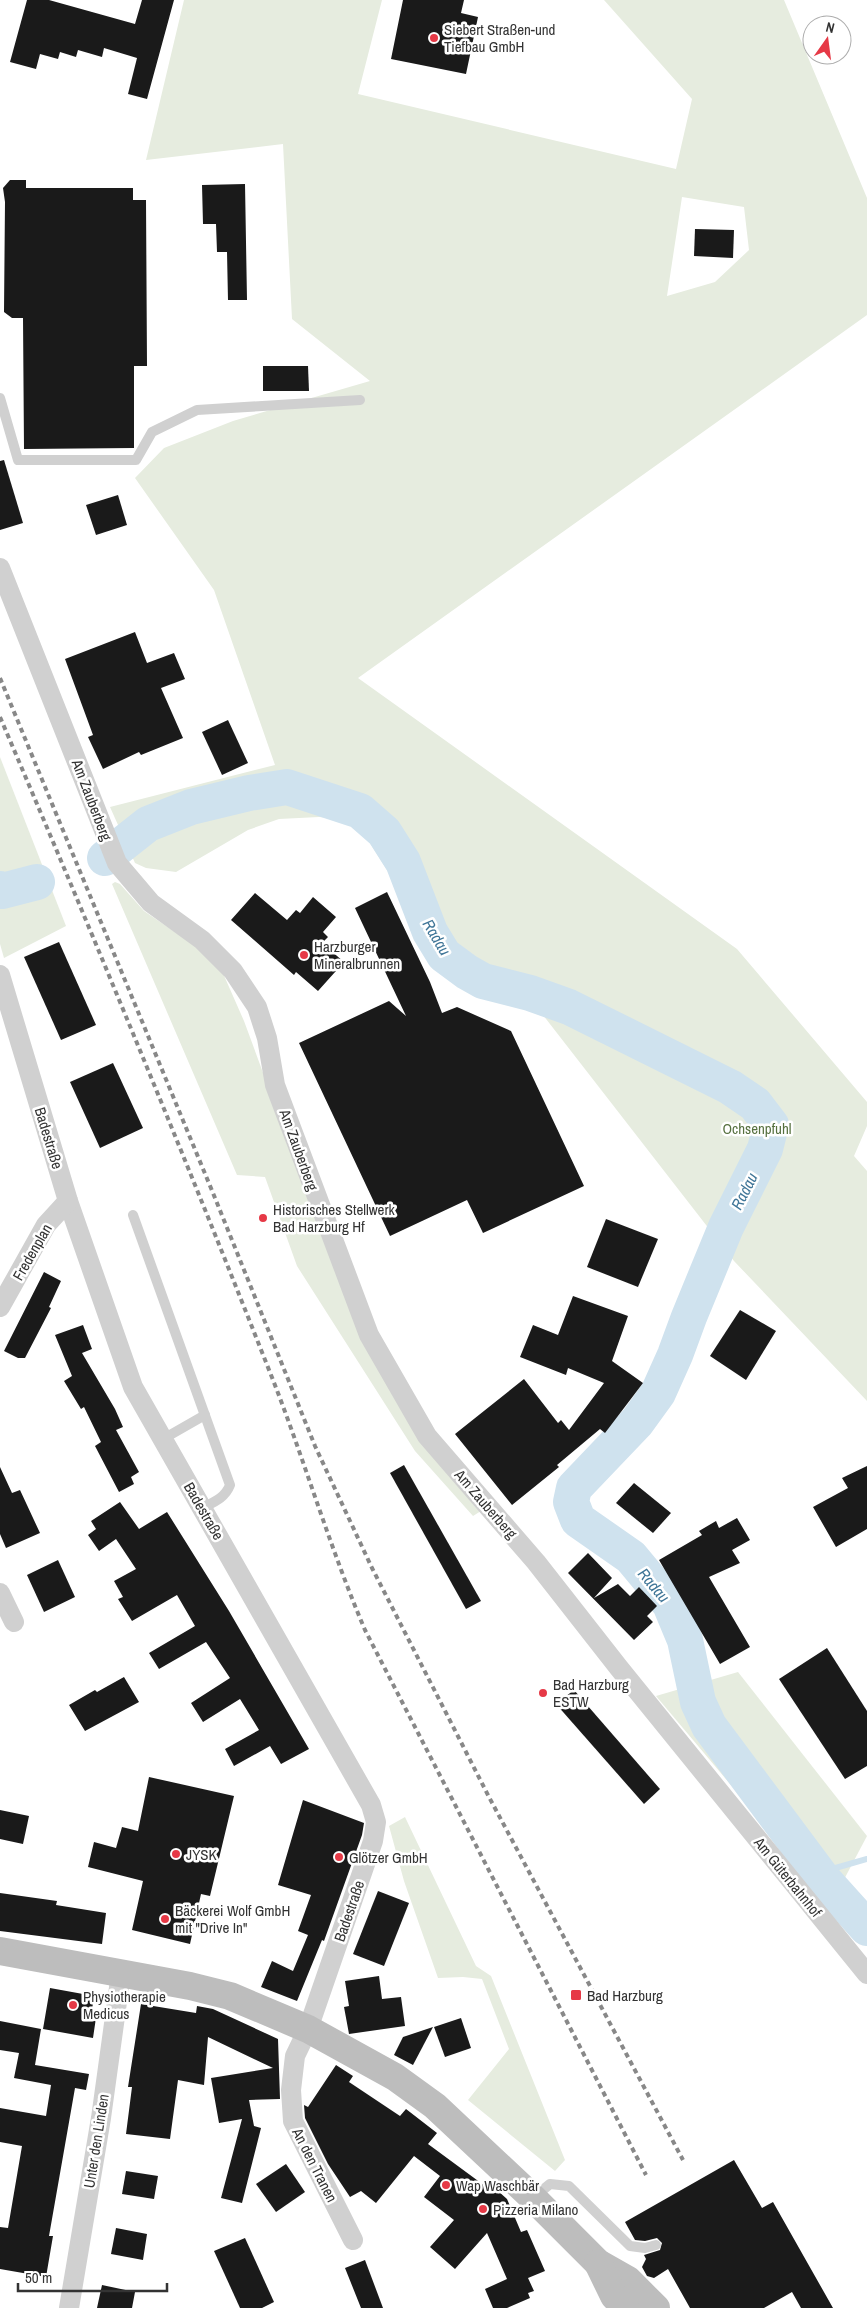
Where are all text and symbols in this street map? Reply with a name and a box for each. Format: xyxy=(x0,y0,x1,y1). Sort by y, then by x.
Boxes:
north arrow xyxy=(802,15,852,65)
text: N xyxy=(824,18,836,37)
place label: Siebert Straßen-und Tiefbau GmbH xyxy=(444,19,555,57)
marker: Siebert Straßen-und Tiefbau GmbH xyxy=(428,32,440,44)
street label: Am Zauberberg xyxy=(67,755,117,844)
water label: Radau xyxy=(418,915,456,959)
place label: Harzburger Mineralbrunnen xyxy=(314,936,400,974)
marker: Harzburger Mineralbrunnen xyxy=(298,949,310,961)
street label: Badestraße xyxy=(30,1105,68,1172)
street label: Am Zauberberg xyxy=(274,1105,324,1194)
park label: Ochsenpfuhl xyxy=(722,1118,792,1139)
water label: Radau xyxy=(725,1169,763,1213)
place label: Historisches Stellwerk Bad Harzburg Hf xyxy=(273,1199,396,1237)
marker: Historisches Stellwerk Bad Harzburg Hf xyxy=(257,1212,269,1224)
street label: Fredenplan xyxy=(7,1220,57,1284)
street label: Am Zauberberg xyxy=(449,1464,522,1543)
street label: Badestraße xyxy=(179,1478,229,1544)
water label: Radau xyxy=(633,1563,675,1607)
place label: Bad Harzburg ESTW xyxy=(553,1674,629,1712)
marker: Bad Harzburg ESTW xyxy=(537,1687,549,1699)
street label: Am Güterbahnhof xyxy=(749,1832,827,1922)
place label: JYSK xyxy=(186,1844,218,1865)
place label: Glötzer GmbH xyxy=(349,1847,428,1868)
marker: JYSK xyxy=(170,1848,182,1860)
marker: Glötzer GmbH xyxy=(333,1851,345,1863)
street label: Badestraße xyxy=(329,1877,369,1944)
place label: Bäckerei Wolf GmbH mit "Drive In" xyxy=(175,1900,290,1938)
marker: Bäckerei Wolf GmbH mit "Drive In" xyxy=(159,1913,171,1925)
place label: Bad Harzburg xyxy=(587,1985,663,2006)
place label: Physiotherapie Medicus xyxy=(83,1986,166,2024)
marker: Bad Harzburg xyxy=(569,1988,583,2002)
marker: Physiotherapie Medicus xyxy=(67,1999,79,2011)
street label: Unter den Linden xyxy=(78,2092,114,2190)
street label: An den Tranen xyxy=(287,2123,343,2206)
place label: Wap Waschbär xyxy=(456,2175,539,2196)
marker: Wap Waschbär xyxy=(440,2179,452,2191)
place label: Pizzeria Milano xyxy=(493,2199,579,2220)
marker: Pizzeria Milano xyxy=(477,2203,489,2215)
scale bar xyxy=(18,2260,166,2292)
text: 50 m xyxy=(25,2267,52,2288)

